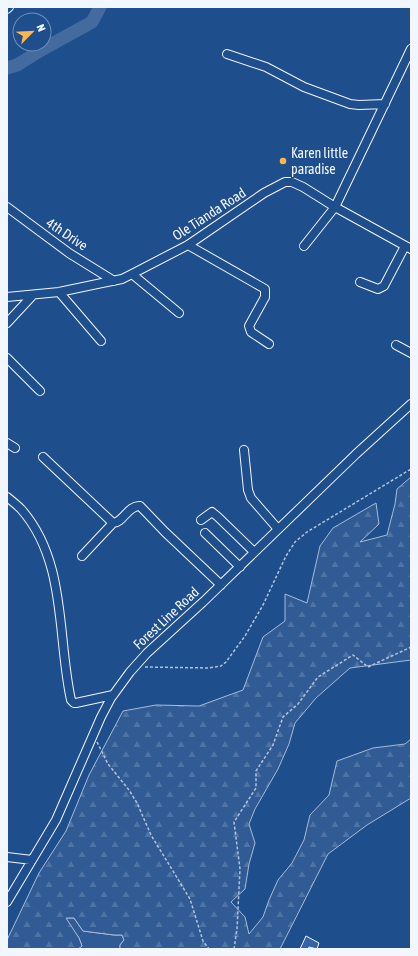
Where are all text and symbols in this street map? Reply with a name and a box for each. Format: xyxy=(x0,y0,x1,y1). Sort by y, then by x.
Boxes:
north arrow xyxy=(12,12,52,52)
text: N xyxy=(34,23,48,33)
place label: Karen little paradise xyxy=(291,145,348,177)
marker: Karen little paradise xyxy=(278,156,288,166)
street label: Ole Tianda Road xyxy=(169,184,249,244)
street label: 4th Drive xyxy=(43,214,91,254)
street label: Forest Line Road xyxy=(130,584,202,652)

